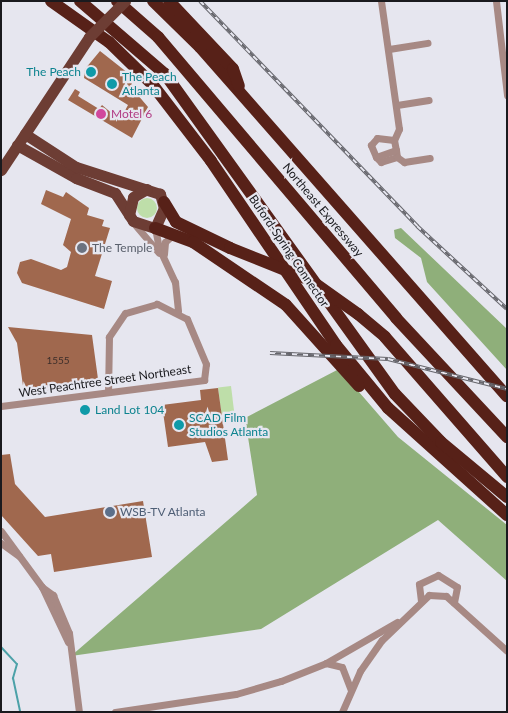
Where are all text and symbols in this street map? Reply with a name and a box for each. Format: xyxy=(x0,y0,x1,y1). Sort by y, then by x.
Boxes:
place label: The Peach xyxy=(26,65,81,79)
marker: The Peach xyxy=(85,66,97,78)
place label: The Peach Atlanta xyxy=(122,70,177,98)
marker: The Peach Atlanta xyxy=(106,78,118,90)
place label: Motel 6 xyxy=(111,107,152,121)
marker: Motel 6 xyxy=(95,108,107,120)
street label: Northeast Expressway xyxy=(280,160,366,260)
street label: Buford-Spring Connector xyxy=(246,192,332,310)
place label: The Temple xyxy=(92,241,153,255)
marker: The Temple xyxy=(76,242,88,254)
house number: 1555 xyxy=(46,355,70,367)
street label: West Peachtree Street Northeast xyxy=(18,362,192,400)
place label: Land Lot 104 xyxy=(95,403,164,417)
marker: Land Lot 104 xyxy=(79,404,91,416)
place label: SCAD Film Studios Atlanta xyxy=(189,411,269,439)
marker: SCAD Film Studios Atlanta xyxy=(173,419,185,431)
place label: WSB-TV Atlanta xyxy=(120,505,206,519)
marker: WSB-TV Atlanta xyxy=(104,506,116,518)

